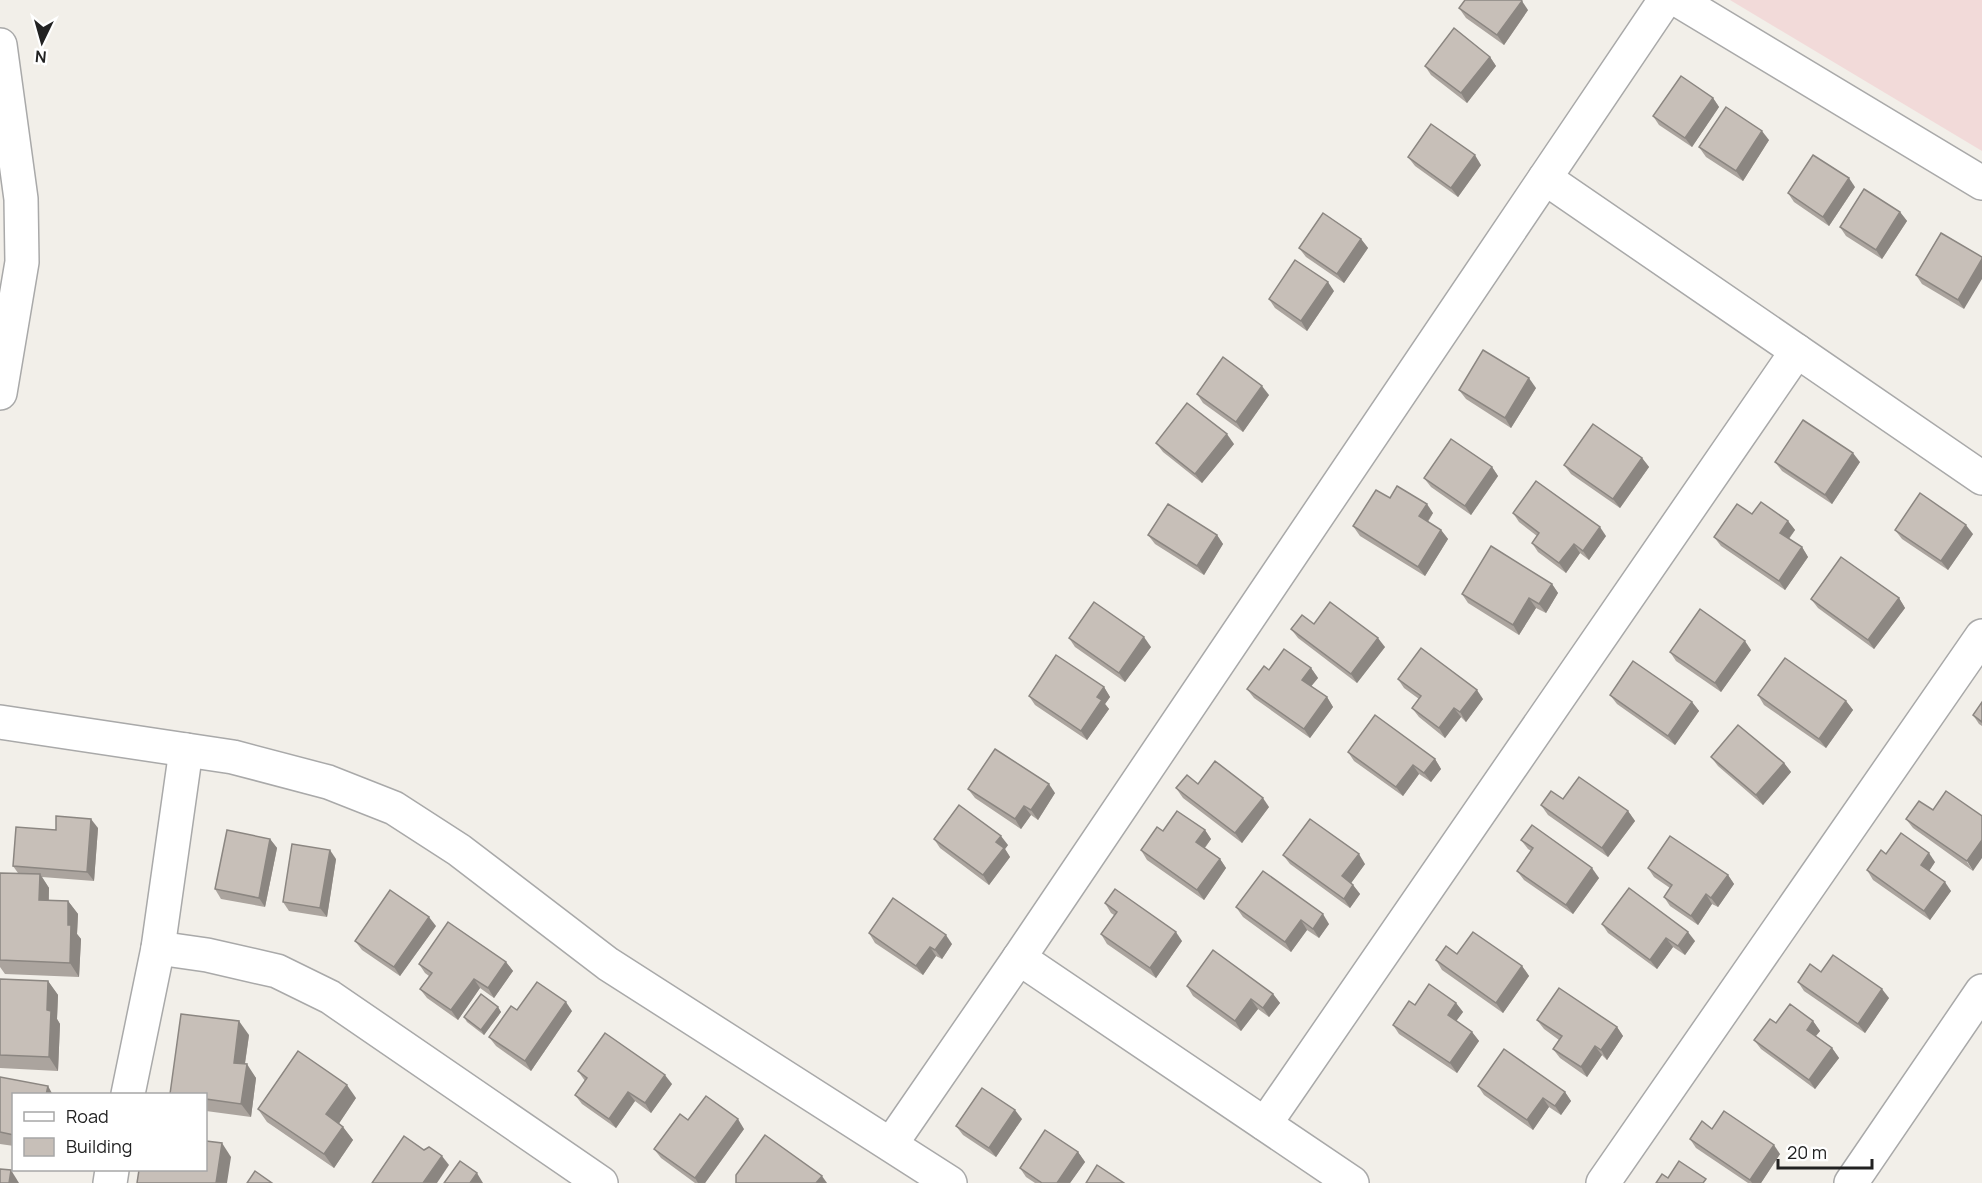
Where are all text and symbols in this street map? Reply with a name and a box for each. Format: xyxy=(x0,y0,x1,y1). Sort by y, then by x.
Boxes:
north arrow xyxy=(12,12,72,72)
text: N xyxy=(34,45,47,68)
legend xyxy=(12,1093,207,1171)
text: Road xyxy=(66,1104,109,1128)
scale bar xyxy=(1778,1132,1872,1170)
text: Building xyxy=(66,1134,132,1158)
text: 20 m xyxy=(1787,1140,1827,1164)

